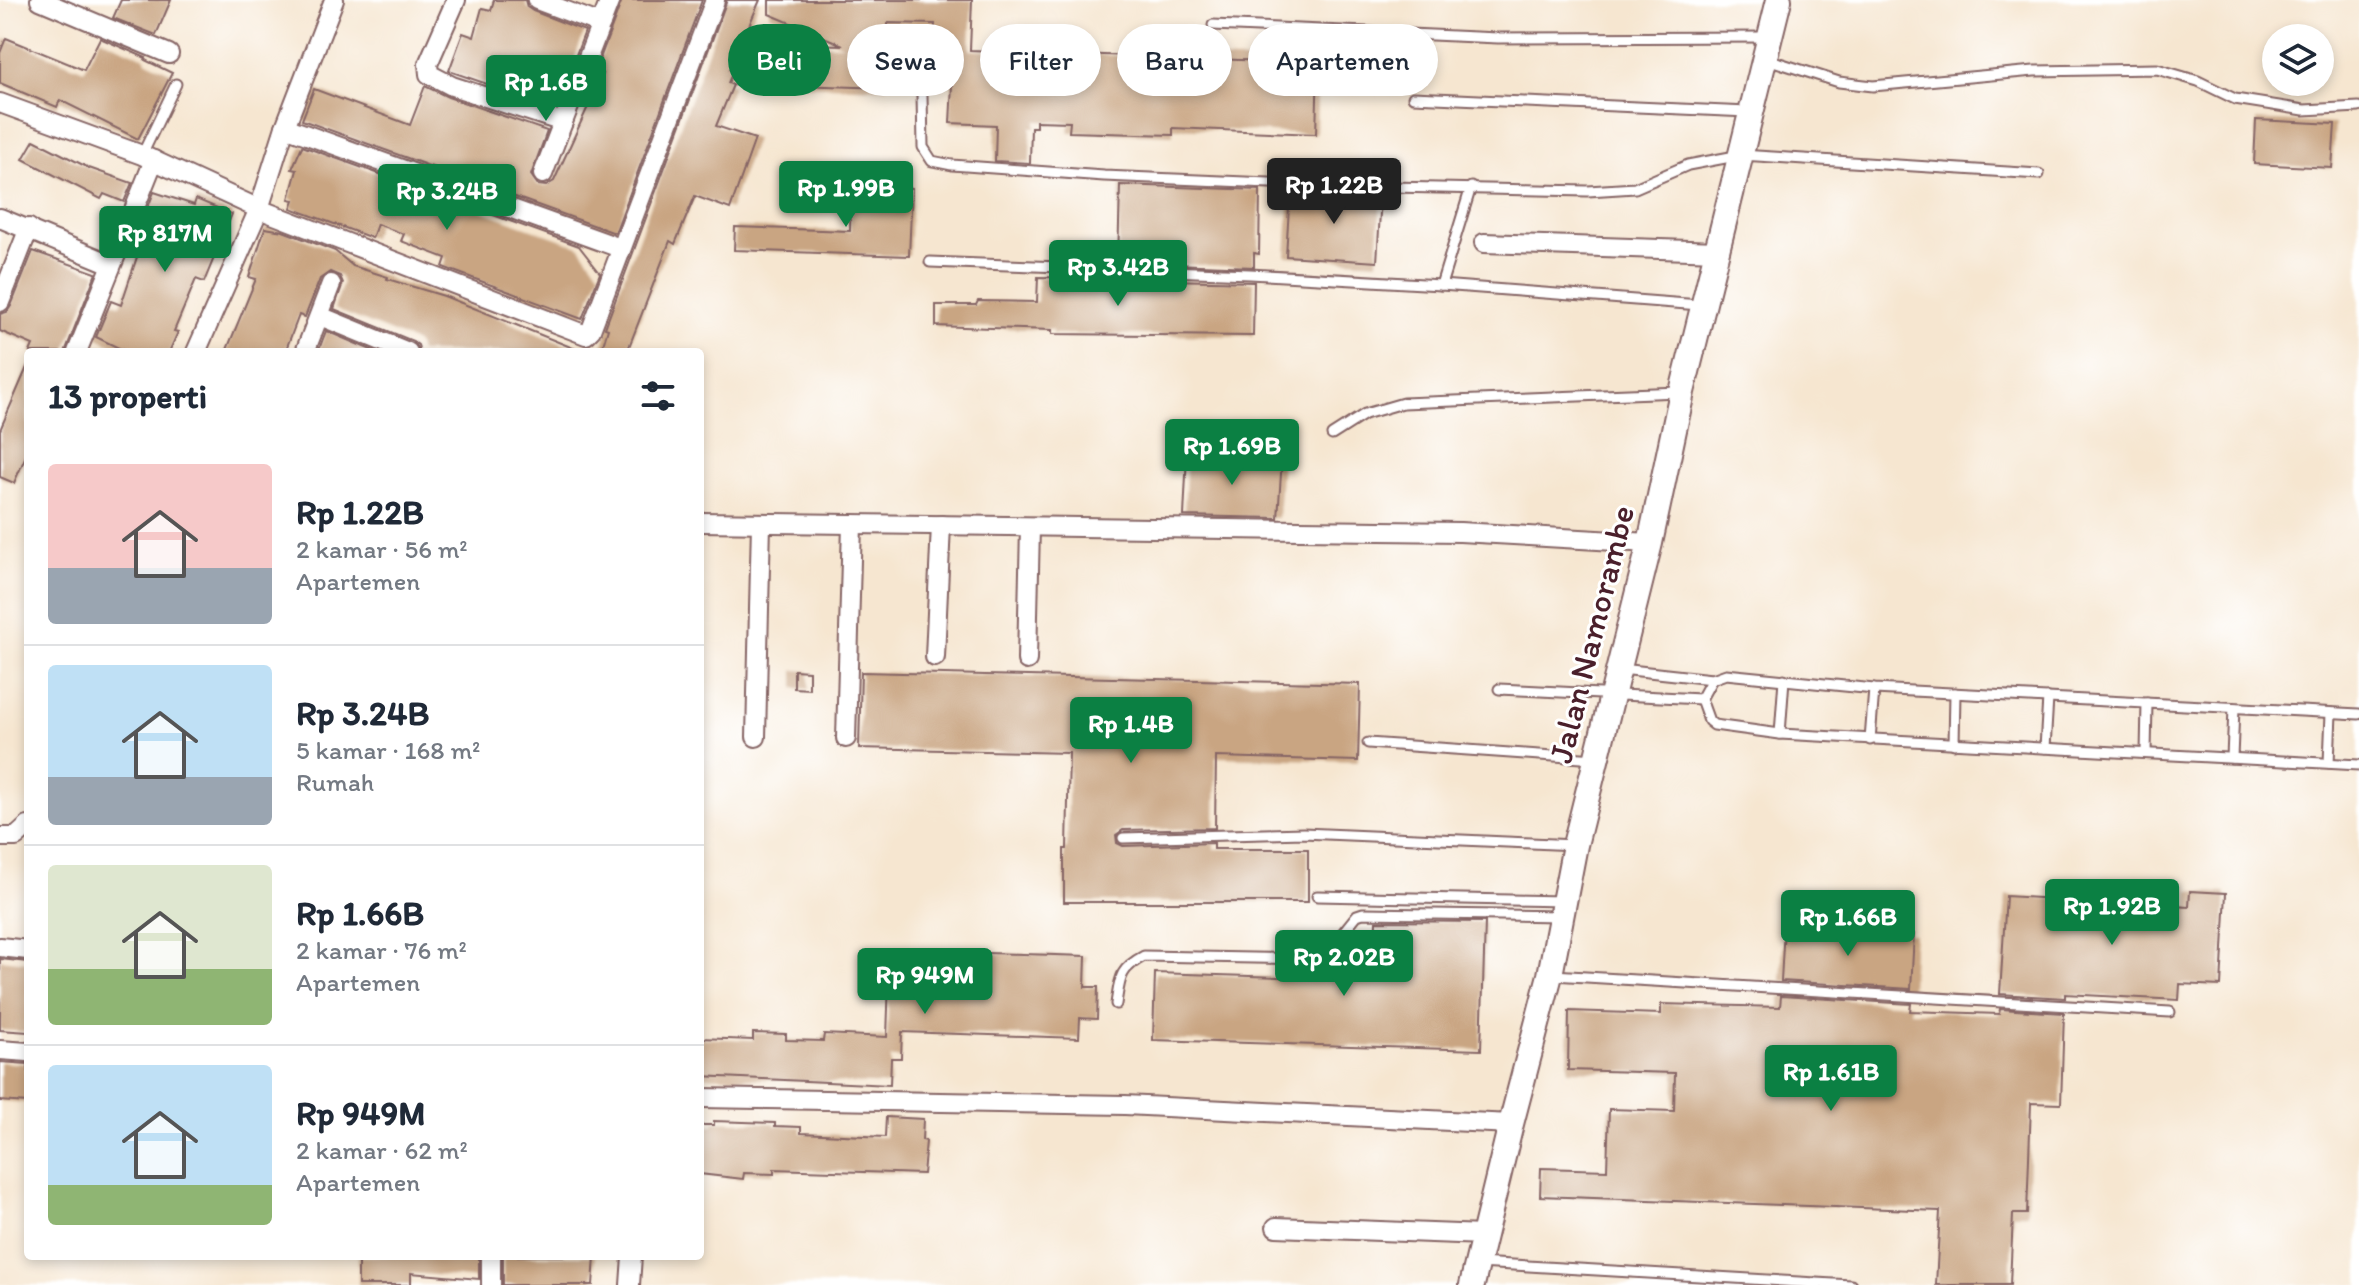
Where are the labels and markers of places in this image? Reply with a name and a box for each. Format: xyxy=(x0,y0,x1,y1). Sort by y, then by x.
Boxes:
pin: Rp 1.6B xyxy=(472,55,620,123)
pin: Rp 1.22B xyxy=(1251,158,1417,226)
pin: Rp 1.99B xyxy=(763,161,929,229)
pin: Rp 3.24B xyxy=(364,164,530,232)
pin: Rp 817M xyxy=(91,206,239,274)
pin: Rp 3.42B xyxy=(1035,240,1201,308)
pin: Rp 1.69B xyxy=(1149,419,1315,487)
pin: Rp 1.4B xyxy=(1057,697,1205,765)
pin: Rp 1.92B xyxy=(2029,879,2195,947)
pin: Rp 1.66B xyxy=(1765,890,1931,958)
pin: Rp 2.02B xyxy=(1261,930,1427,998)
pin: Rp 949M xyxy=(851,948,999,1016)
pin: Rp 1.61B xyxy=(1748,1045,1914,1113)

